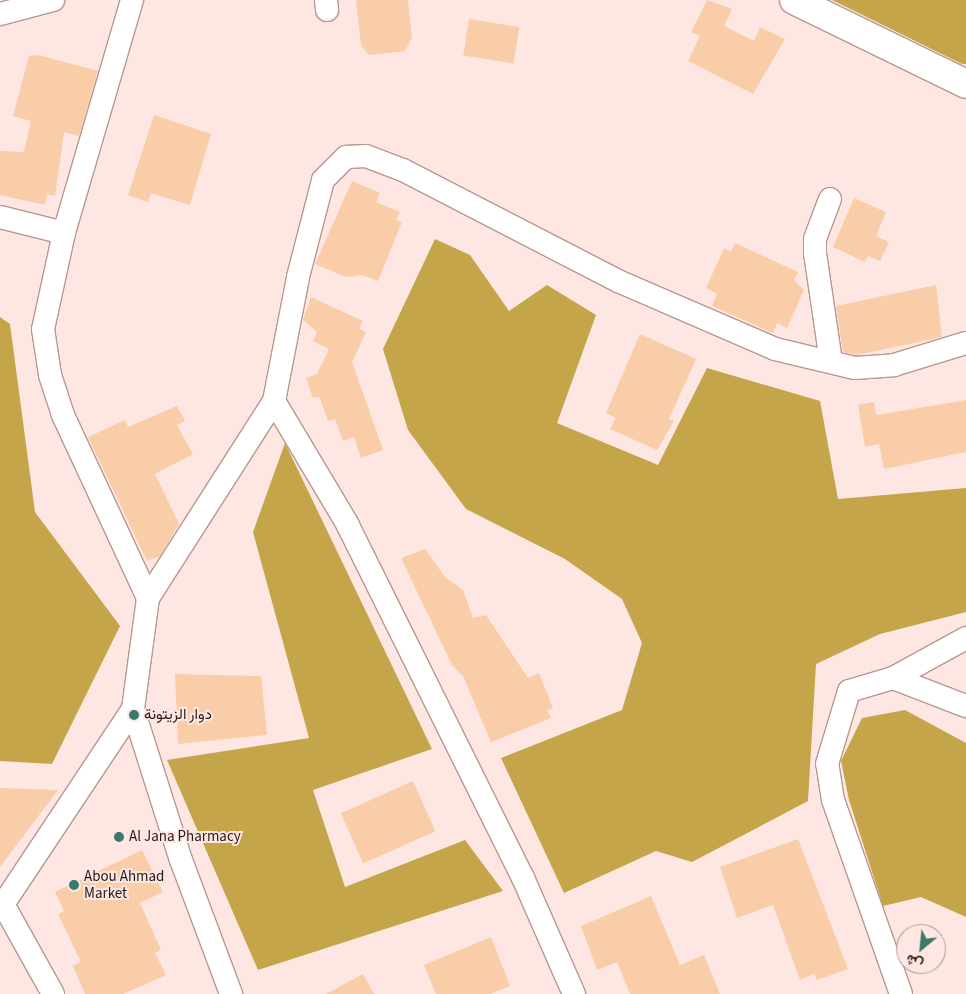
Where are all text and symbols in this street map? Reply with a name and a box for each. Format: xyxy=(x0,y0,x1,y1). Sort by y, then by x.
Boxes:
place label: دوار الزيتونة xyxy=(144,706,212,724)
marker: دوار الزيتونة xyxy=(128,709,140,721)
place label: Al Jana Pharmacy xyxy=(129,828,241,846)
marker: Al Jana Pharmacy xyxy=(113,831,125,843)
place label: Abou Ahmad Market xyxy=(84,867,164,902)
marker: Abou Ahmad Market xyxy=(68,879,80,891)
north arrow xyxy=(896,924,946,974)
text: ش xyxy=(902,949,927,974)

